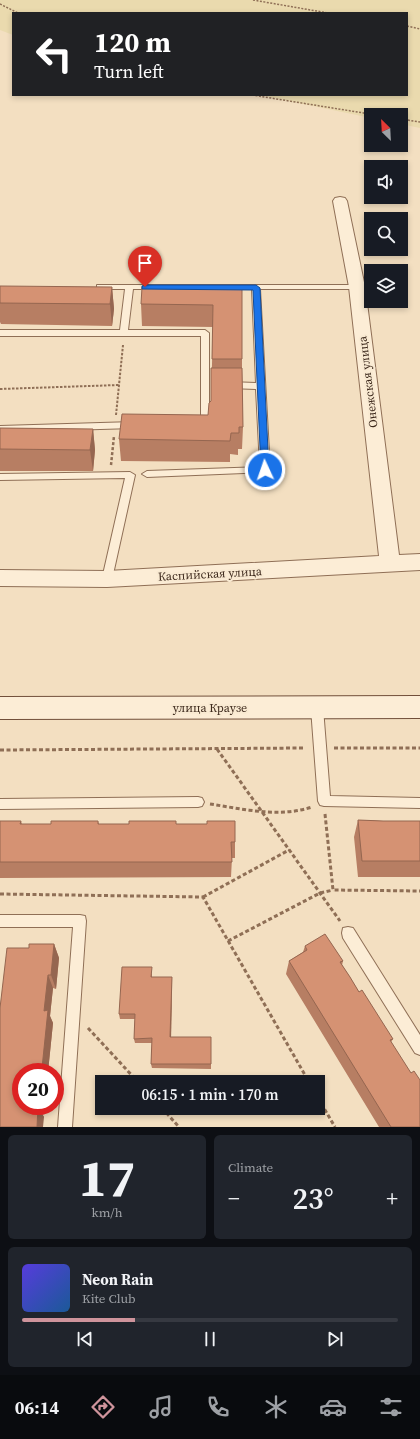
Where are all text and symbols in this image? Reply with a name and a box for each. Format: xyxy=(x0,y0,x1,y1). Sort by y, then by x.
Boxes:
text: 120 m xyxy=(94,23,171,61)
icon: left xyxy=(28,28,80,80)
text: Turn left xyxy=(94,59,164,84)
north arrow xyxy=(364,108,408,152)
map controls xyxy=(364,108,408,308)
button: sound xyxy=(364,160,408,204)
button: search xyxy=(364,212,408,256)
pin xyxy=(128,246,162,287)
icon: arrive xyxy=(134,252,156,274)
button: layers xyxy=(364,264,408,308)
street label: Онежская улица xyxy=(354,334,382,429)
position arrow xyxy=(244,449,286,491)
street label: Каспийская улица xyxy=(158,563,263,585)
street label: улица Краузе xyxy=(173,700,247,716)
speed limit sign: 20 xyxy=(12,1063,64,1115)
text: 06:15 · 1 min · 170 m xyxy=(142,1084,278,1105)
text: 17 xyxy=(79,1142,135,1213)
text: Climate xyxy=(228,1159,273,1176)
text: 23° xyxy=(292,1178,334,1219)
text: − xyxy=(228,1183,240,1213)
text: + xyxy=(386,1183,398,1213)
text: km/h xyxy=(92,1204,122,1221)
text: Neon Rain xyxy=(82,1269,153,1290)
text: Kite Club xyxy=(82,1290,135,1307)
icon: previous xyxy=(74,1328,96,1350)
icon: pause xyxy=(199,1328,221,1350)
icon: next xyxy=(324,1328,346,1350)
icon: directions xyxy=(89,1393,117,1421)
icon: music xyxy=(147,1393,175,1421)
icon: phone xyxy=(204,1393,232,1421)
icon: climate xyxy=(262,1393,290,1421)
icon: car xyxy=(319,1393,347,1421)
icon: filters xyxy=(377,1393,405,1421)
text: 06:14 xyxy=(15,1395,59,1420)

